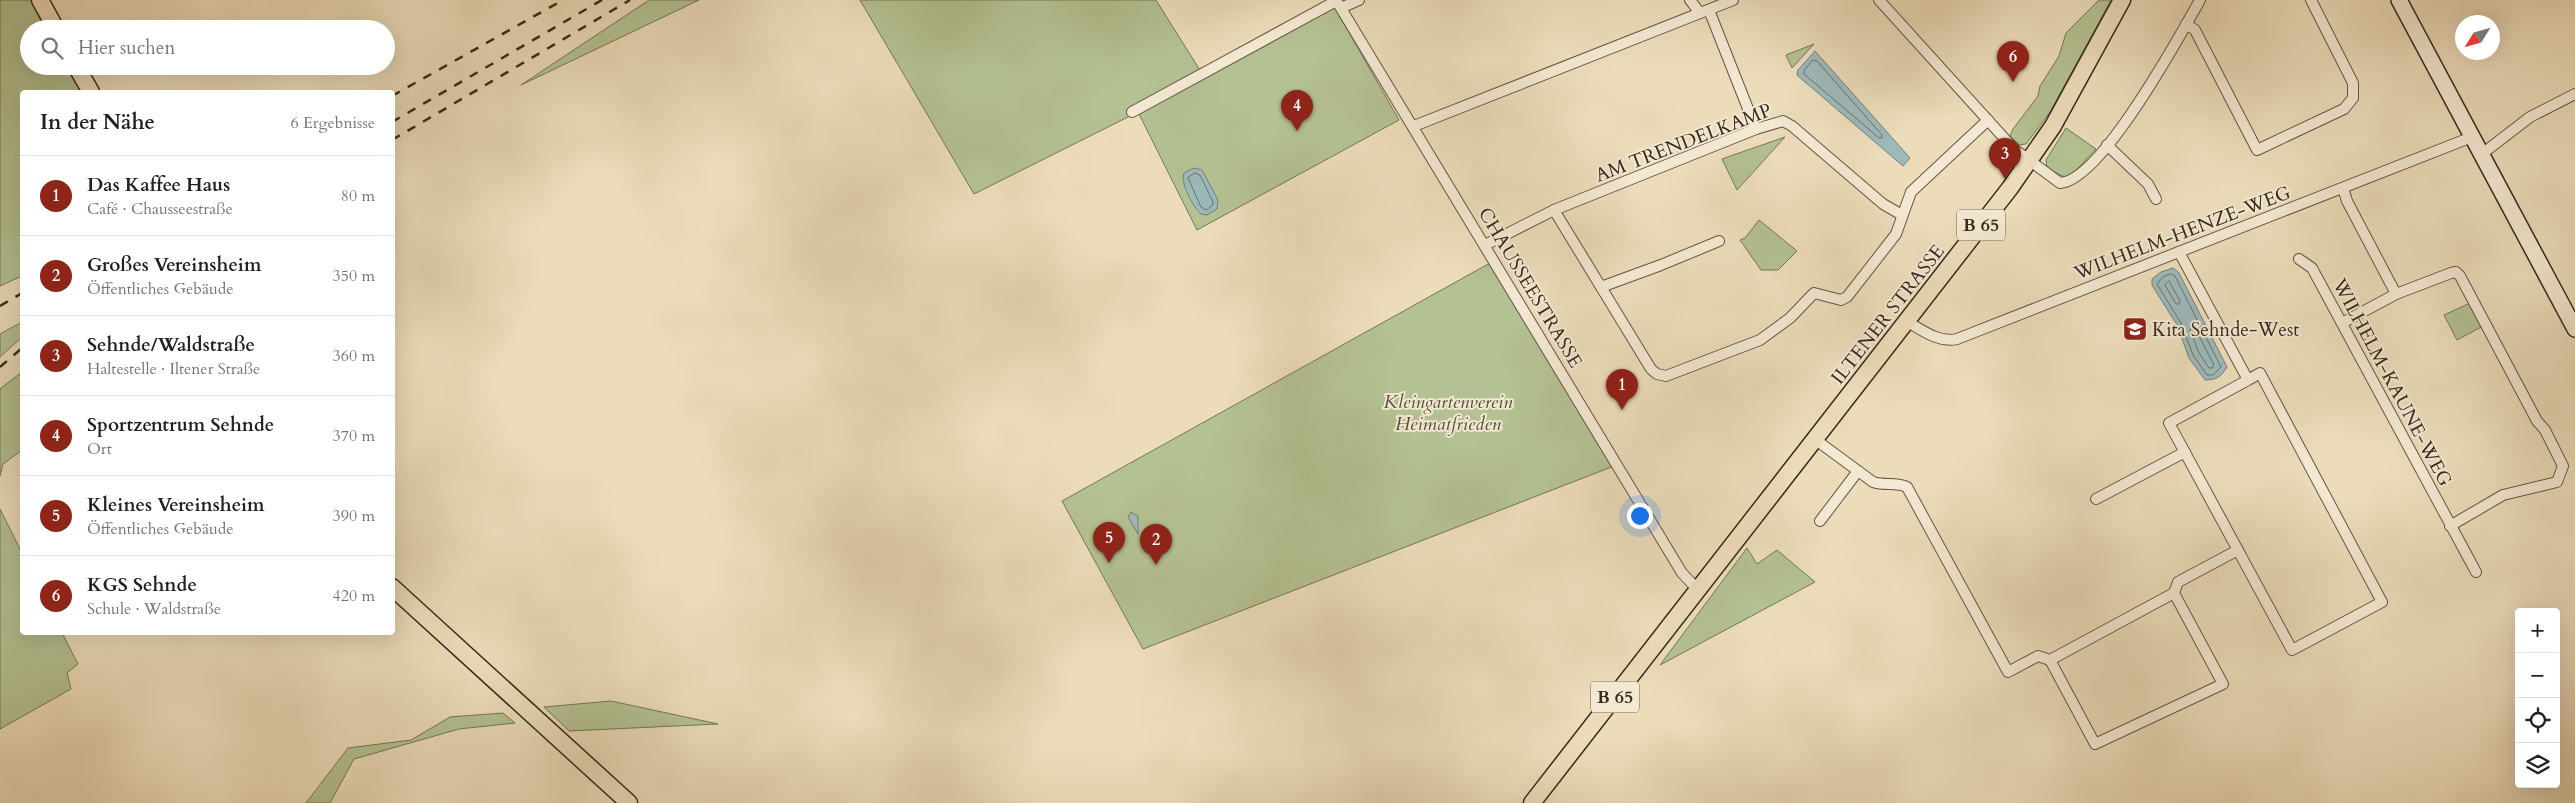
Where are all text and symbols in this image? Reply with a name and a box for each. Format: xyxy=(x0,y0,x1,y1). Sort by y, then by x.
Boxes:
north arrow xyxy=(2455,15,2500,60)
search box xyxy=(20,20,395,75)
icon: search xyxy=(38,34,66,62)
text: Hier suchen xyxy=(78,35,175,61)
pin: 6 xyxy=(1997,41,2029,82)
pin: 4 xyxy=(1281,90,1313,131)
street label: AM TRENDELKAMP xyxy=(1591,97,1775,189)
text: In der Nähe xyxy=(40,108,155,137)
text: 6 Ergebnisse xyxy=(290,112,375,134)
pin: 3 xyxy=(1989,138,2021,179)
text: Das Kaffee Haus xyxy=(87,172,230,198)
street label: WILHELM-HENZE-WEG xyxy=(2070,180,2294,287)
text: 1 xyxy=(52,185,60,207)
text: 80 m xyxy=(341,185,375,207)
text: Café · Chausseestraße xyxy=(87,198,233,220)
street label: CHAUSSEESTRASSE xyxy=(1472,202,1588,373)
road number: B 65 xyxy=(1957,210,2005,240)
street label: ILTENER STRASSE xyxy=(1825,239,1951,390)
text: Großes Vereinsheim xyxy=(87,252,261,278)
text: 2 xyxy=(52,265,60,287)
text: 350 m xyxy=(333,265,375,287)
street label: WILHELM-KAUNE-WEG xyxy=(2326,273,2458,491)
text: Öffentliches Gebäude xyxy=(87,278,234,300)
school or university icon: Kita Sehnde-West xyxy=(2122,316,2148,342)
place label: Kita Sehnde-West xyxy=(2152,317,2299,343)
text: Sehnde/Waldstraße xyxy=(87,332,255,358)
text: 3 xyxy=(52,345,60,367)
text: 360 m xyxy=(333,345,375,367)
text: Haltestelle · Iltener Straße xyxy=(87,358,260,380)
pin: 1 xyxy=(1606,369,1638,410)
park label: Kleingartenverein Heimatfrieden xyxy=(1384,389,1513,437)
text: Sportzentrum Sehnde xyxy=(87,412,274,438)
text: 4 xyxy=(52,425,60,447)
text: 370 m xyxy=(333,425,375,447)
text: Ort xyxy=(87,438,112,460)
text: Kleines Vereinsheim xyxy=(87,492,265,518)
your location xyxy=(1627,503,1653,529)
text: 5 xyxy=(52,505,60,527)
text: 390 m xyxy=(333,505,375,527)
text: Öffentliches Gebäude xyxy=(87,518,234,540)
pin: 5 xyxy=(1093,522,1125,563)
pin: 2 xyxy=(1140,524,1172,565)
text: KGS Sehnde xyxy=(87,572,197,598)
text: 6 xyxy=(52,585,60,607)
text: 420 m xyxy=(333,585,375,607)
text: Schule · Waldstraße xyxy=(87,598,221,620)
map controls xyxy=(2515,608,2560,788)
button: + xyxy=(2515,608,2560,653)
button: − xyxy=(2515,653,2560,698)
road number: B 65 xyxy=(1591,682,1639,712)
button: locate xyxy=(2515,698,2560,743)
button: layers xyxy=(2515,743,2560,788)

